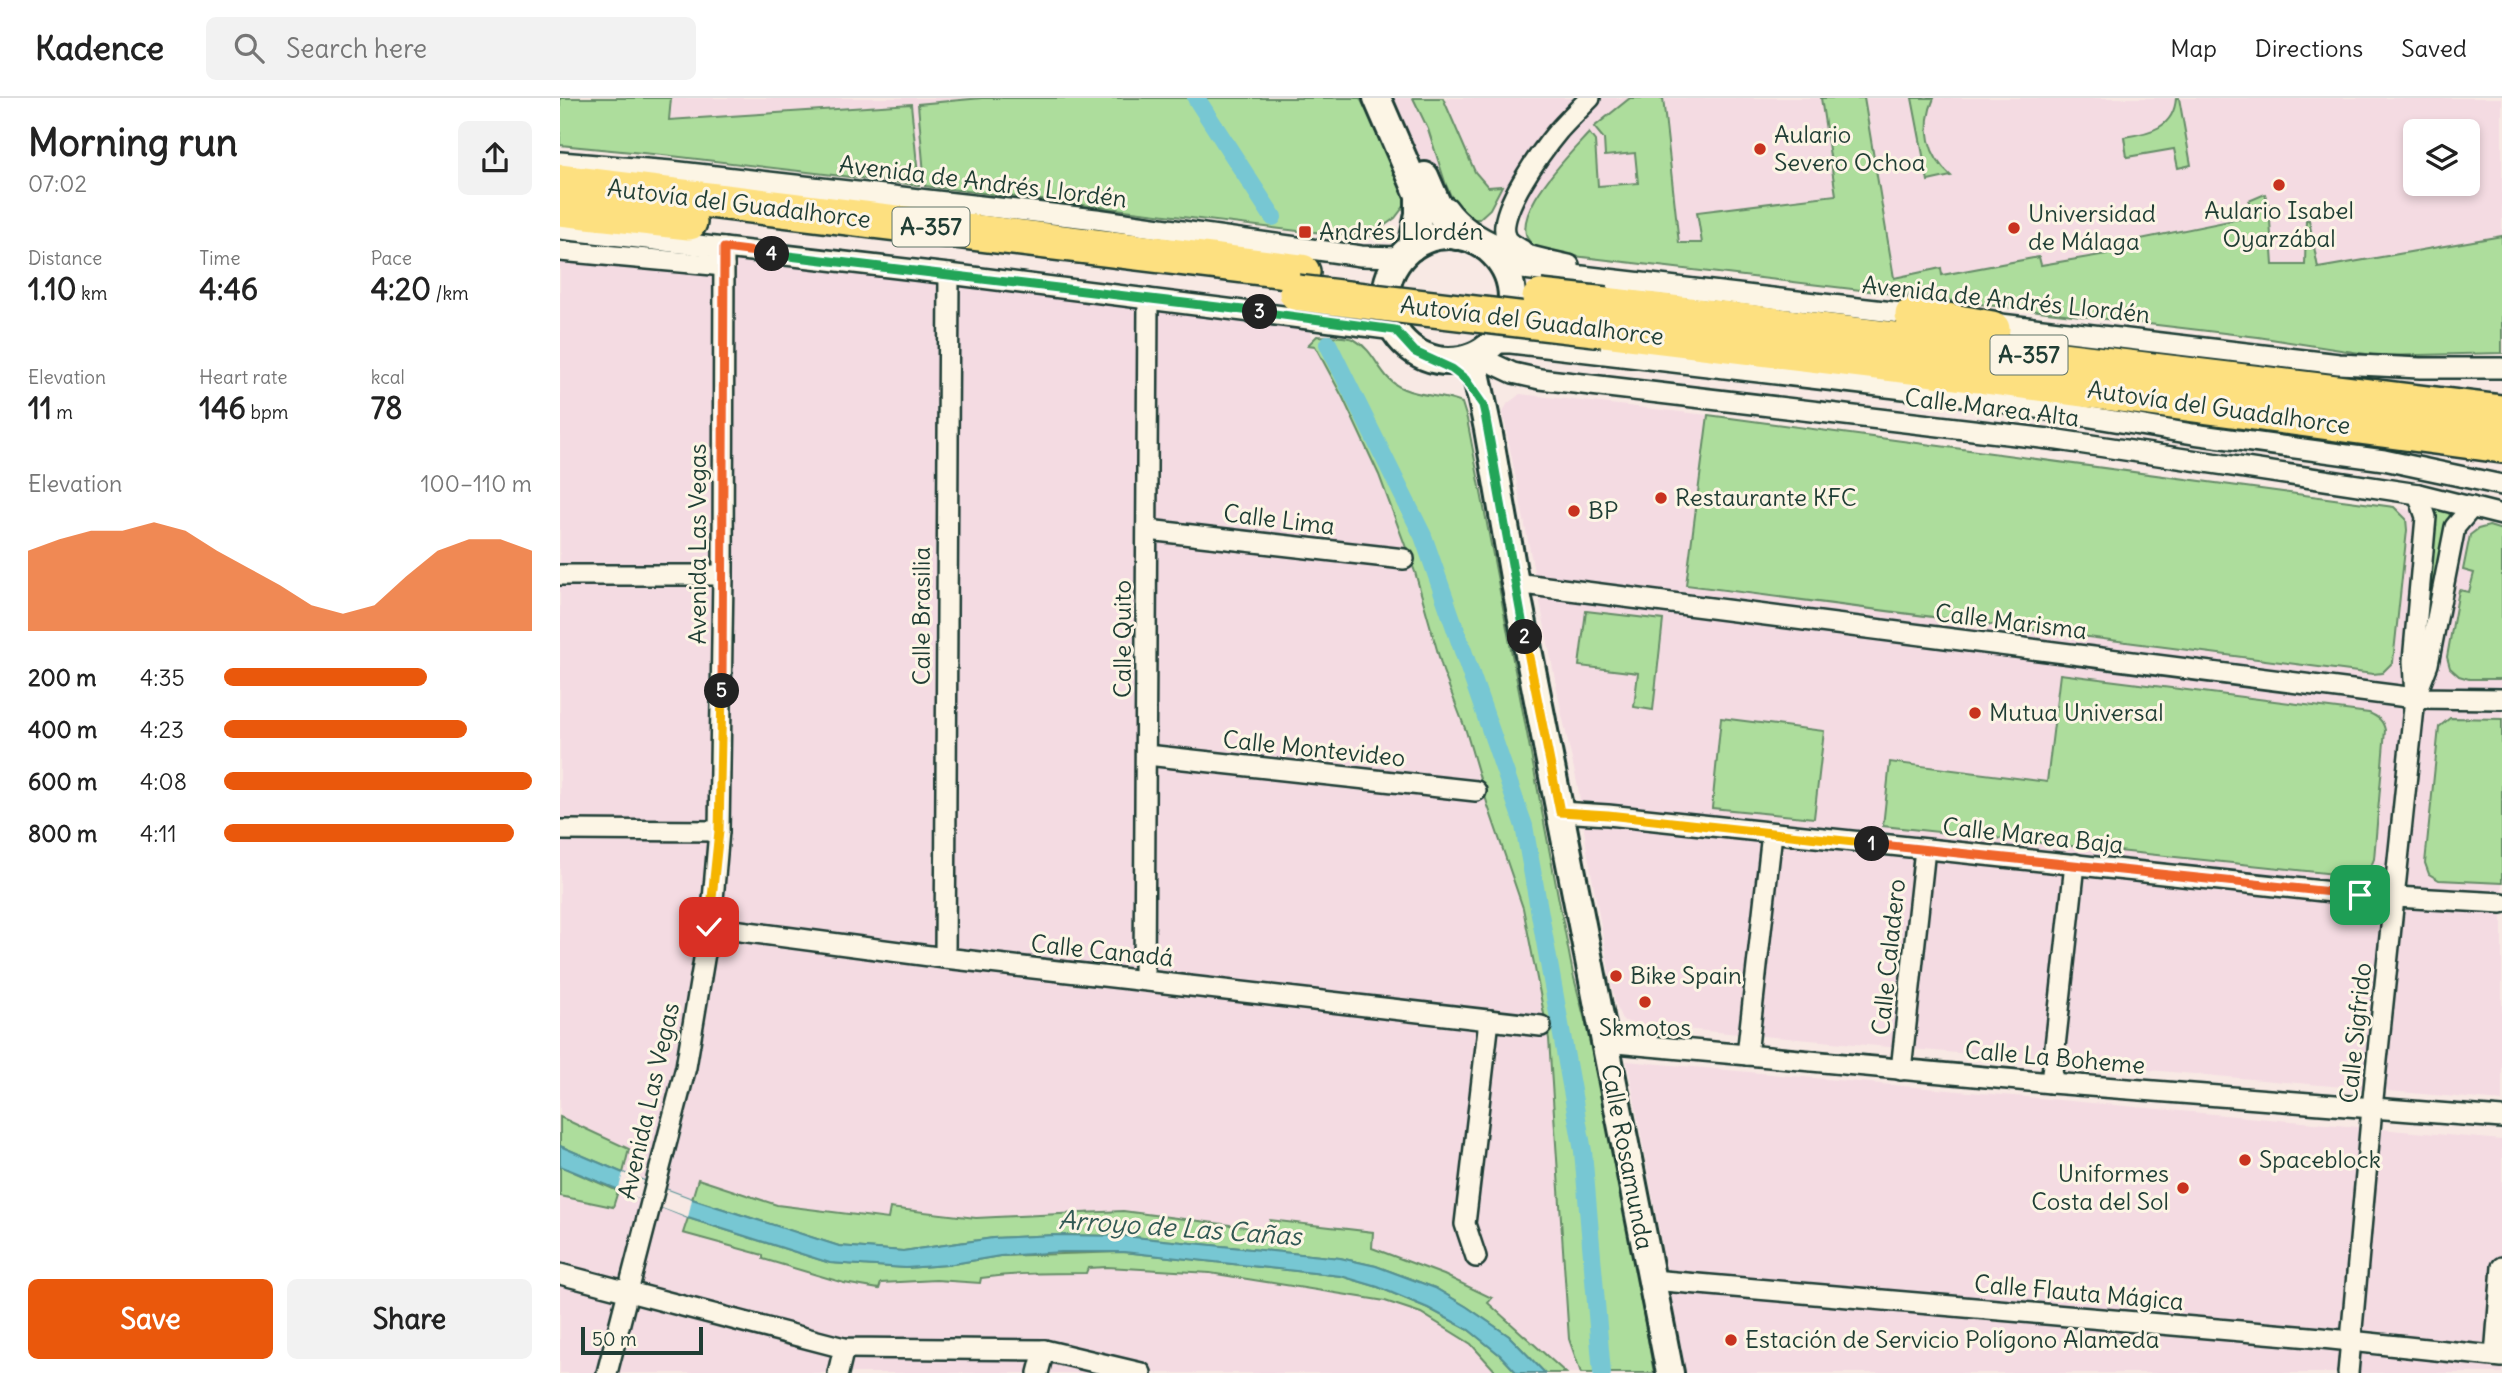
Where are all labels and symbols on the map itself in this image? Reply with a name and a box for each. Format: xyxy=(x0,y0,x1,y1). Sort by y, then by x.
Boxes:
place label: Aulario Severo Ochoa xyxy=(1774,119,1925,177)
marker: Aulario Severo Ochoa xyxy=(1752,141,1768,157)
street label: Avenida de Andrés Llordén xyxy=(838,148,1129,214)
street label: Autovía del Guadalhorce xyxy=(606,172,873,234)
marker: Aulario Isabel Oyarzábal xyxy=(2271,177,2287,193)
place label: Aulario Isabel Oyarzábal xyxy=(2204,195,2354,253)
place label: Universidad de Málaga xyxy=(2028,198,2156,256)
road number: A-357 xyxy=(892,208,970,246)
place label: Andrés Llordén xyxy=(1319,216,1483,246)
marker: Universidad de Málaga xyxy=(2006,220,2022,236)
marker: Andrés Llordén xyxy=(1297,224,1313,240)
pin: 4 xyxy=(754,236,790,272)
street label: Avenida de Andrés Llordén xyxy=(1861,269,2152,329)
street label: Autovía del Guadalhorce xyxy=(1399,289,1666,351)
pin: 3 xyxy=(1242,294,1278,330)
road number: A-357 xyxy=(1990,336,2068,374)
street label: Autovía del Guadalhorce xyxy=(2086,374,2353,440)
street label: Calle Marea Alta xyxy=(1903,381,2081,433)
street label: Avenida Las Vegas xyxy=(682,444,712,644)
place label: Restaurante KFC xyxy=(1675,482,1857,512)
marker: Restaurante KFC xyxy=(1653,490,1669,506)
place label: BP xyxy=(1588,495,1618,525)
street label: Calle Lima xyxy=(1222,497,1336,541)
marker: BP xyxy=(1566,503,1582,519)
street label: Calle Brasilia xyxy=(906,547,936,685)
street label: Calle Quito xyxy=(1107,580,1137,698)
street label: Calle Marisma xyxy=(1934,597,2089,645)
pin: 2 xyxy=(1508,620,1542,654)
pin: 5 xyxy=(704,674,740,708)
place label: Mutua Universal xyxy=(1989,697,2164,727)
marker: Mutua Universal xyxy=(1967,705,1983,721)
street label: Calle Montevideo xyxy=(1221,724,1407,773)
street label: Calle Marea Baja xyxy=(1941,811,2125,859)
pin: 1 xyxy=(1854,826,1890,862)
pin xyxy=(2330,865,2390,925)
street label: Calle Caladero xyxy=(1865,877,1911,1037)
pin xyxy=(679,897,739,957)
street label: Calle Canadá xyxy=(1029,928,1175,972)
place label: Bike Spain xyxy=(1630,960,1742,990)
street label: Calle Sigfrido xyxy=(2333,961,2377,1105)
marker: Bike Spain xyxy=(1608,968,1624,984)
marker: Skmotos xyxy=(1637,994,1653,1010)
street label: Avenida Las Vegas xyxy=(611,1000,685,1202)
place label: Skmotos xyxy=(1599,1012,1691,1042)
street label: Calle La Boheme xyxy=(1964,1034,2147,1080)
street label: Calle Rosamunda xyxy=(1595,1061,1661,1252)
place label: Spaceblock xyxy=(2259,1144,2381,1174)
marker: Spaceblock xyxy=(2237,1152,2253,1168)
place label: Uniformes Costa del Sol xyxy=(2031,1158,2169,1216)
marker: Uniformes Costa del Sol xyxy=(2175,1180,2191,1196)
water label: Arroyo de Las Cañas xyxy=(1057,1203,1305,1253)
street label: Calle Flauta Mágica xyxy=(1973,1268,2185,1316)
scale bar xyxy=(581,1324,704,1356)
place label: Estación de Servicio Polígono Alameda xyxy=(1745,1324,2159,1354)
marker: Estación de Servicio Polígono Alameda xyxy=(1723,1332,1739,1348)

